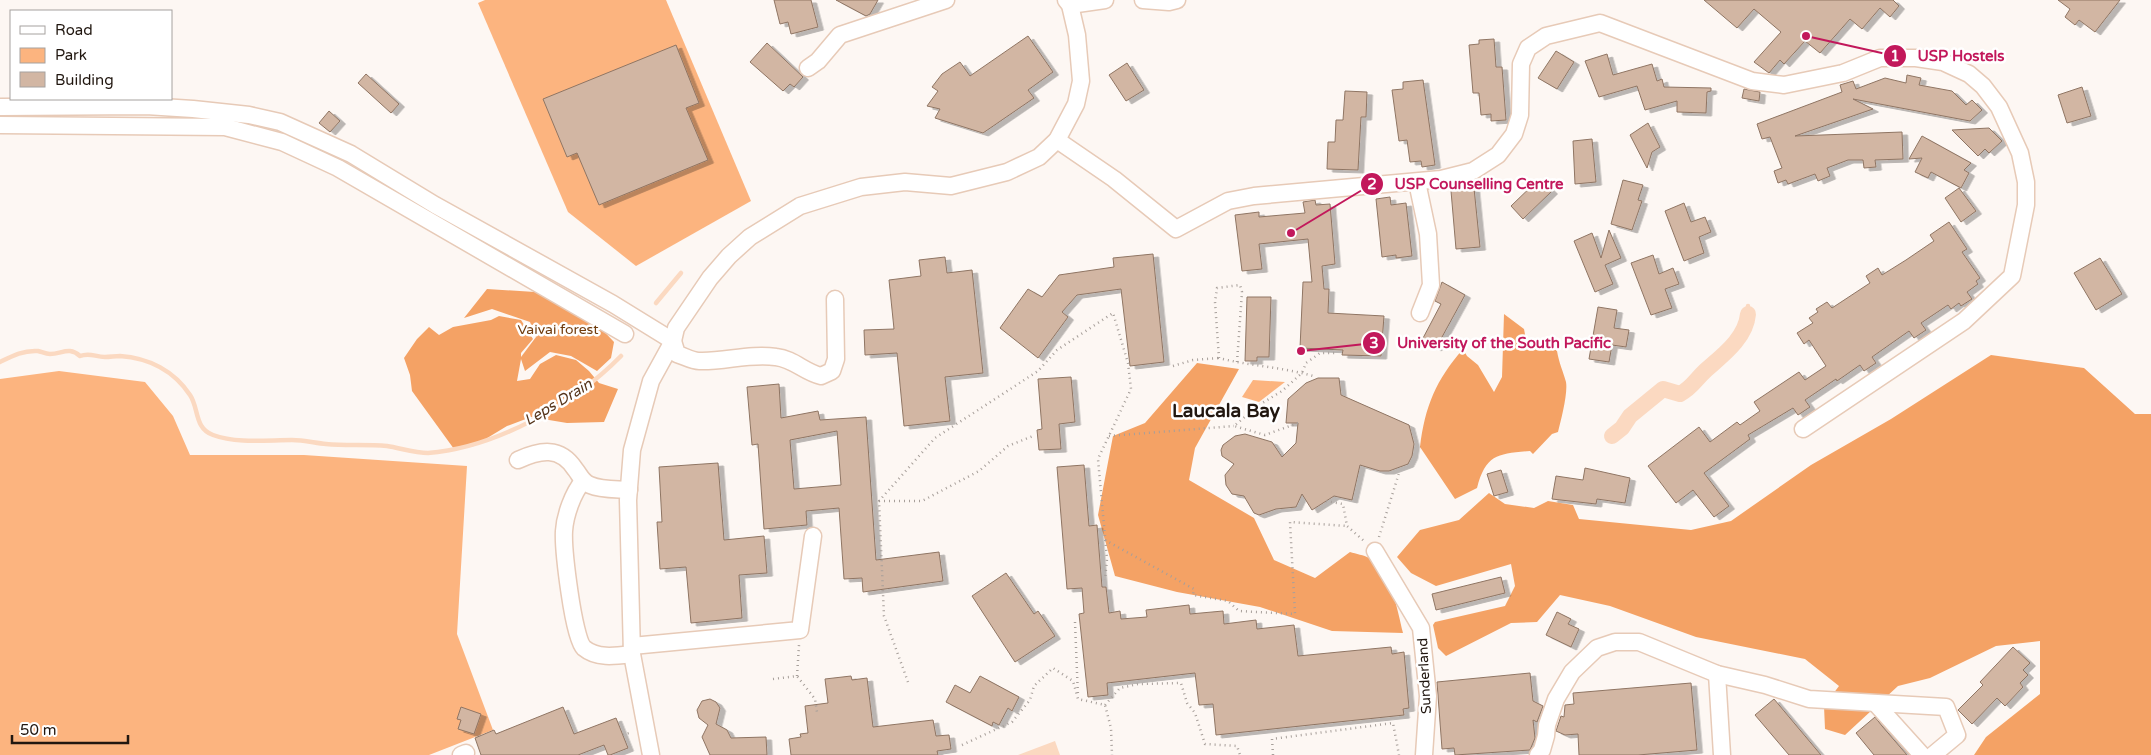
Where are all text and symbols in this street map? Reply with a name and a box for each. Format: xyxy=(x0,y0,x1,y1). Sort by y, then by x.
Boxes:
legend xyxy=(10,10,172,100)
text: Road xyxy=(55,21,93,39)
callout: USP Hostels xyxy=(1883,41,2015,71)
text: Park xyxy=(55,46,87,64)
text: 1 xyxy=(1890,47,1900,65)
text: USP Hostels xyxy=(1917,47,2005,65)
text: Building xyxy=(55,71,114,89)
callout: USP Counselling Centre xyxy=(1360,169,1574,199)
text: 2 xyxy=(1367,175,1377,193)
text: USP Counselling Centre xyxy=(1395,175,1564,194)
park label: Vaivai forest xyxy=(517,321,599,338)
callout: University of the South Pacific xyxy=(1362,328,1621,358)
text: 3 xyxy=(1369,334,1379,352)
text: University of the South Pacific xyxy=(1397,334,1611,353)
water label: Leps Drain xyxy=(521,374,596,429)
district label: Laucala Bay xyxy=(1172,400,1281,423)
street label: Sunderland xyxy=(1414,637,1435,715)
scale bar xyxy=(12,712,129,744)
text: 50 m xyxy=(20,721,57,739)

